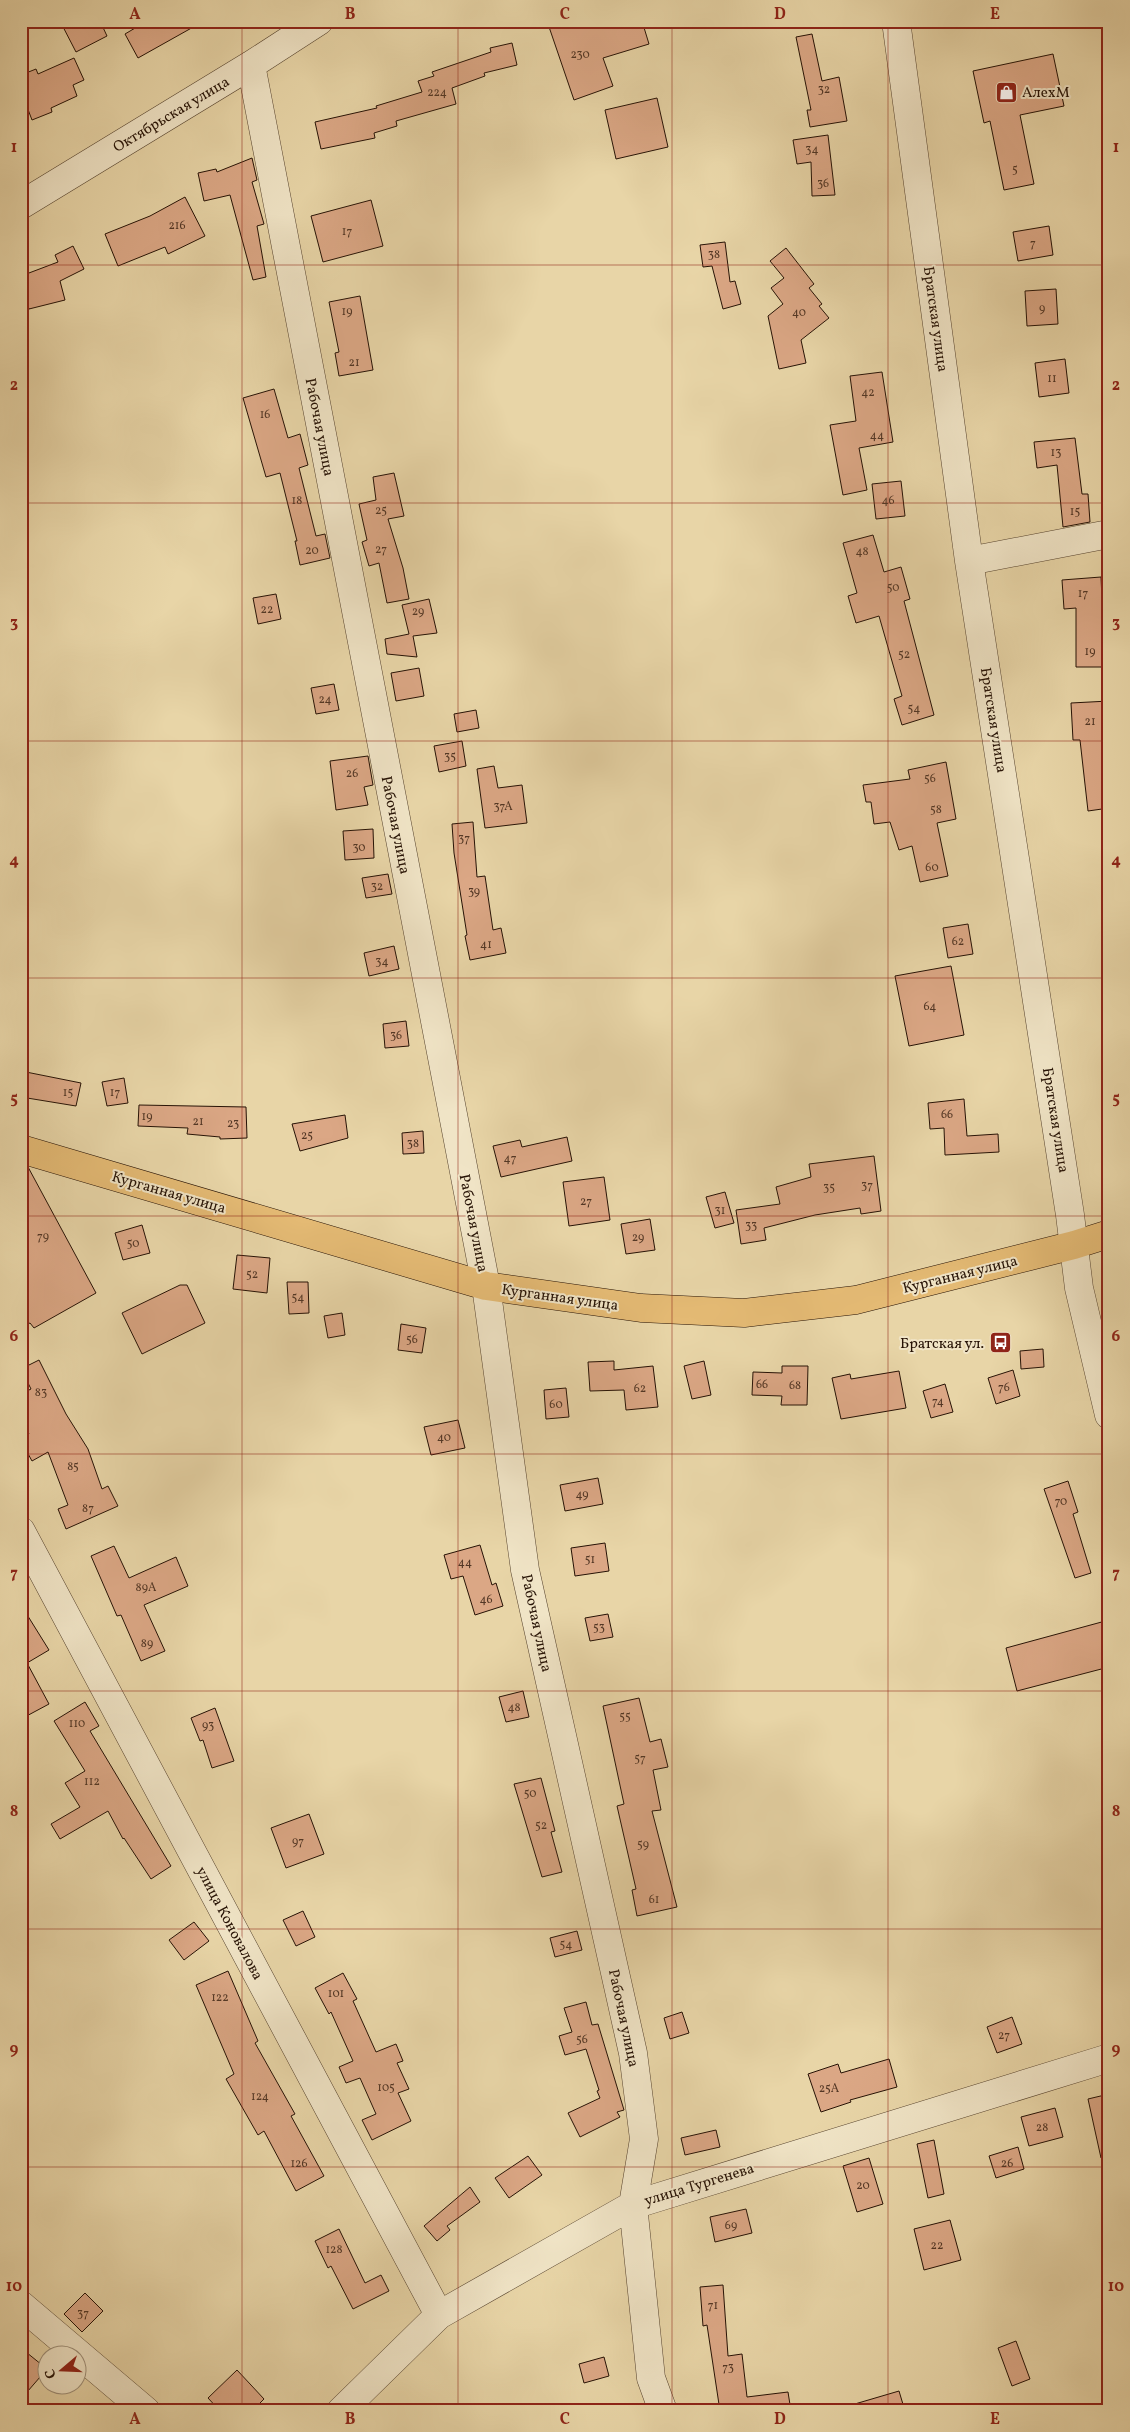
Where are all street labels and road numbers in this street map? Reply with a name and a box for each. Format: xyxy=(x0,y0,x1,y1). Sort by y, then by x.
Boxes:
street label: Октябрьская улица xyxy=(110,72,234,158)
street label: Братская улица xyxy=(917,265,952,373)
street label: Рабочая улица xyxy=(299,376,338,478)
street label: Братская улица xyxy=(974,666,1011,774)
street label: Рабочая улица xyxy=(375,774,414,876)
street label: Братская улица xyxy=(1036,1066,1073,1174)
street label: Курганная улица xyxy=(109,1167,228,1220)
street label: Рабочая улица xyxy=(453,1172,492,1274)
street label: Курганная улица xyxy=(901,1251,1020,1300)
street label: Курганная улица xyxy=(500,1280,620,1317)
street label: Рабочая улица xyxy=(515,1572,556,1674)
street label: улица Коновалова xyxy=(190,1863,267,1984)
street label: Рабочая улица xyxy=(602,1967,643,2069)
street label: улица Тургенева xyxy=(642,2159,757,2212)

